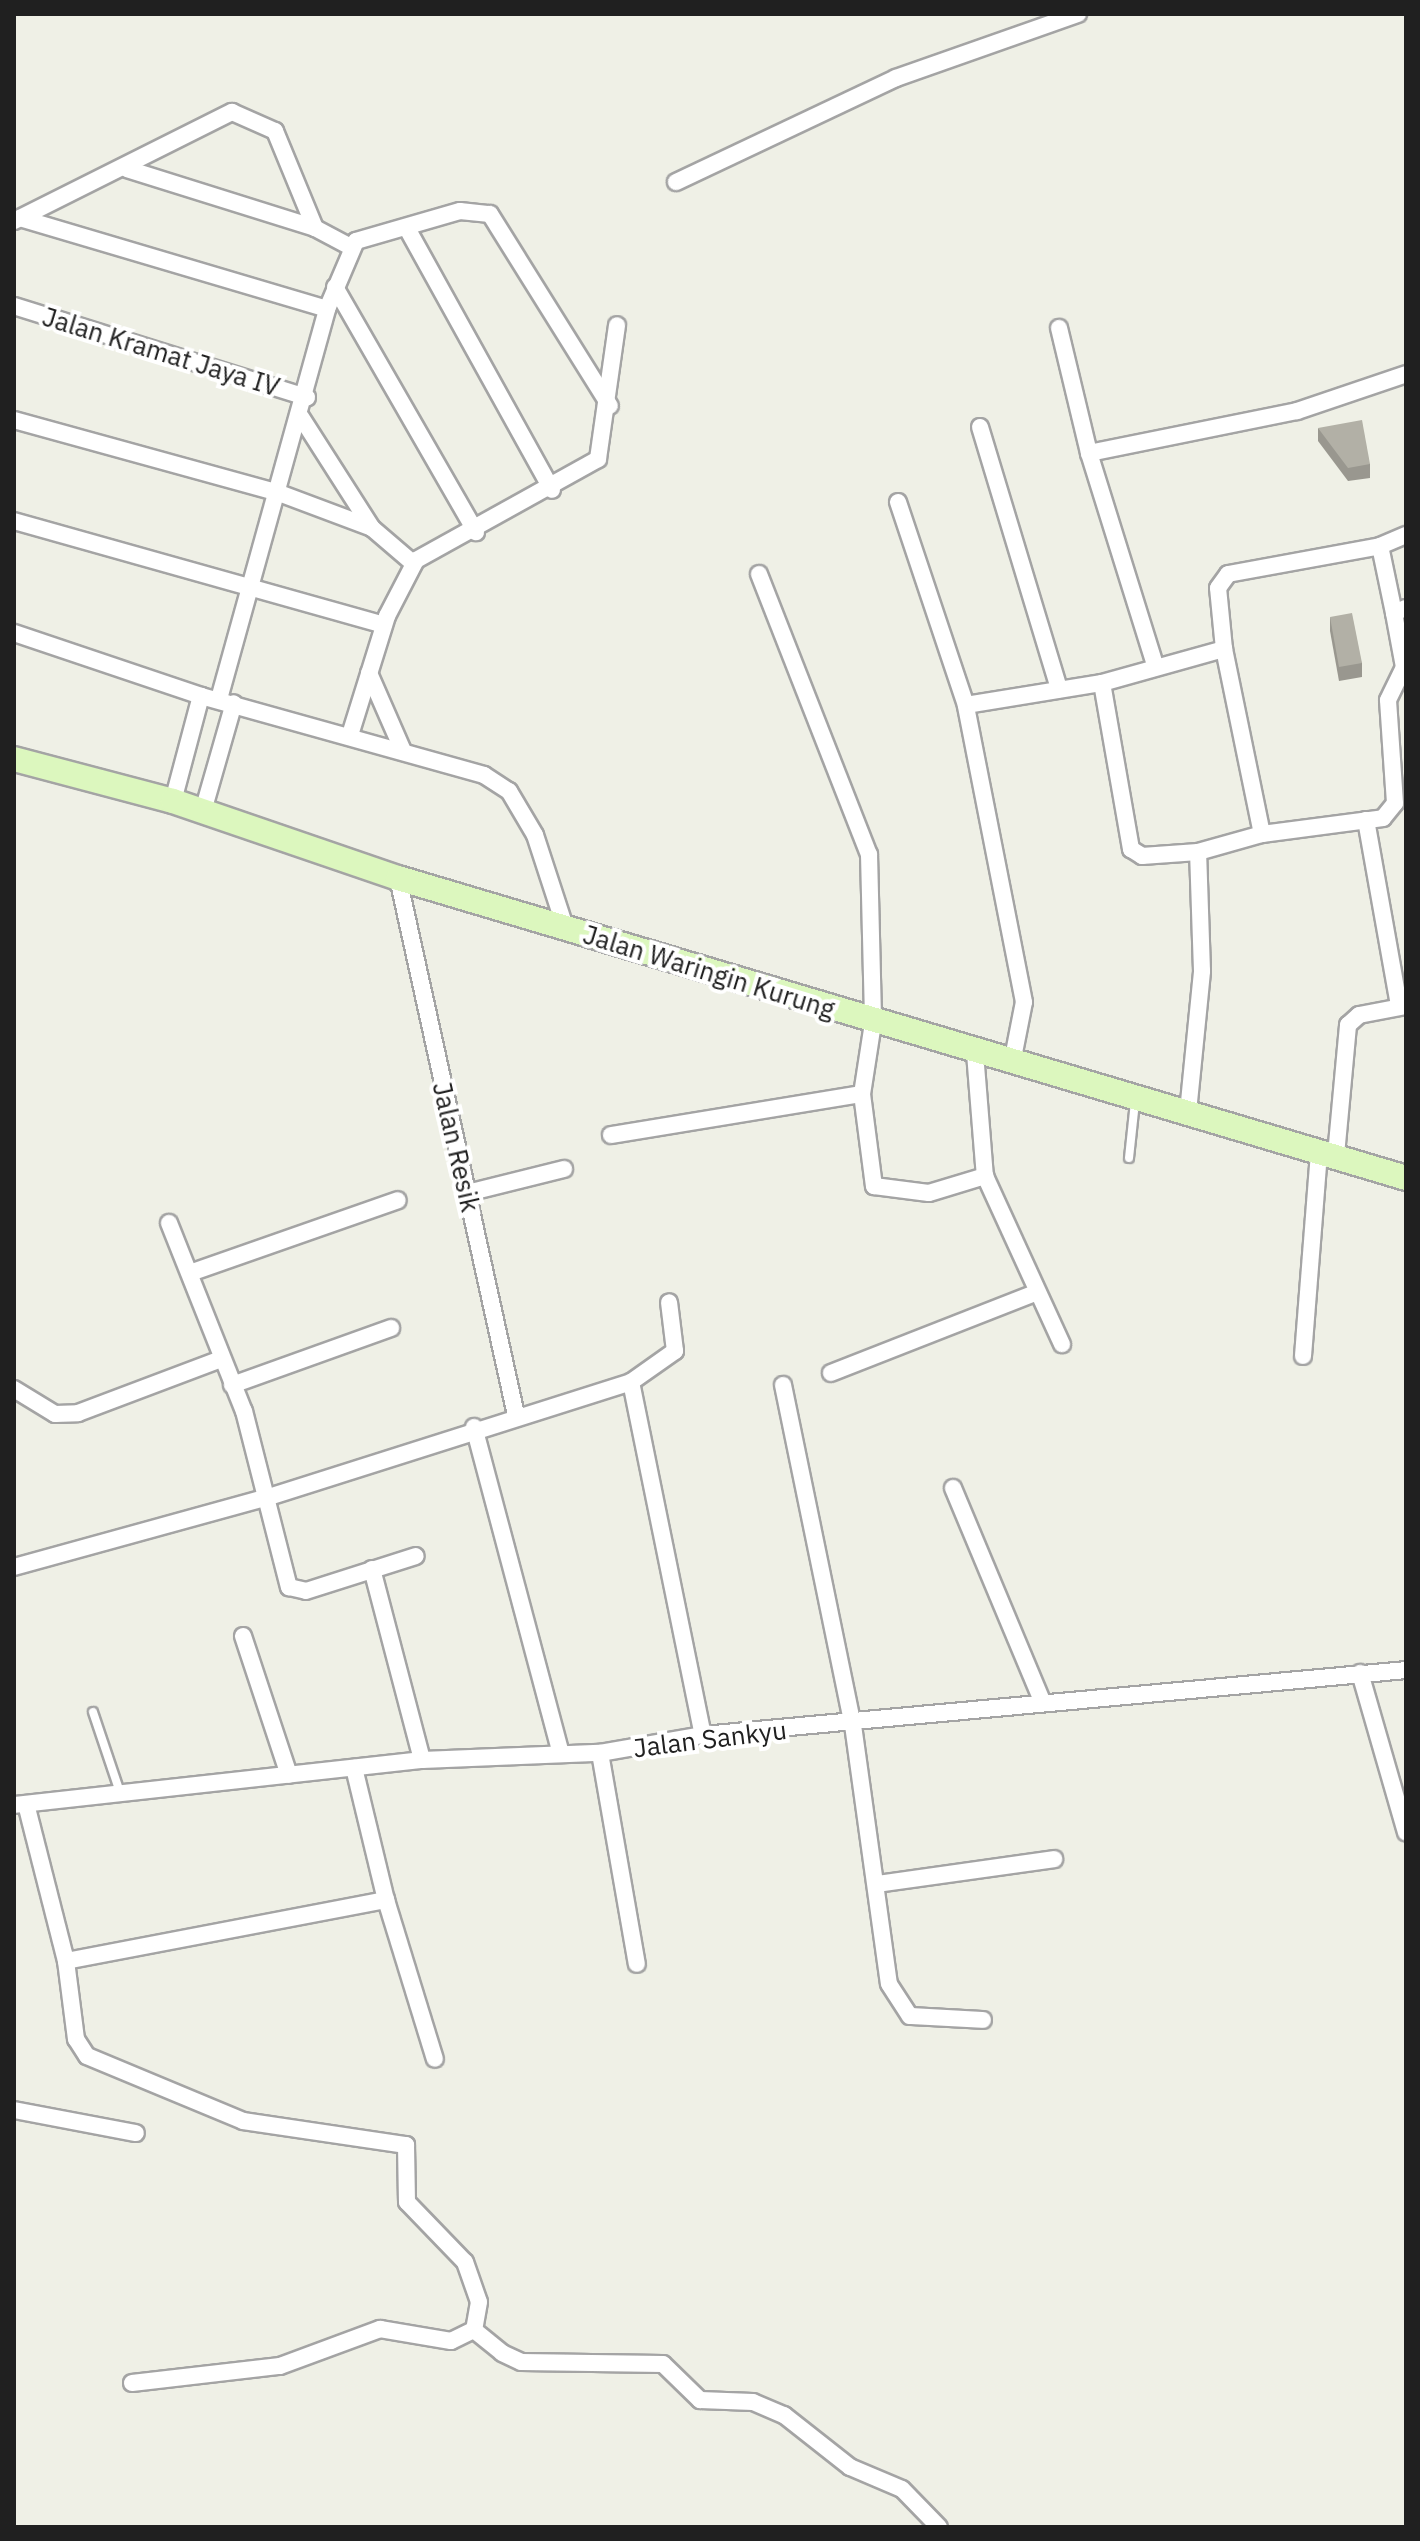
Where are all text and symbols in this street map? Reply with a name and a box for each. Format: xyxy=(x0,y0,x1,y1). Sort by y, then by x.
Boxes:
street label: Jalan Kramat Jaya IV xyxy=(39,301,283,403)
street label: Jalan Waringin Kurung xyxy=(579,919,839,1025)
street label: Jalan Resik xyxy=(426,1079,486,1215)
street label: Jalan Sankyu xyxy=(632,1714,788,1764)

